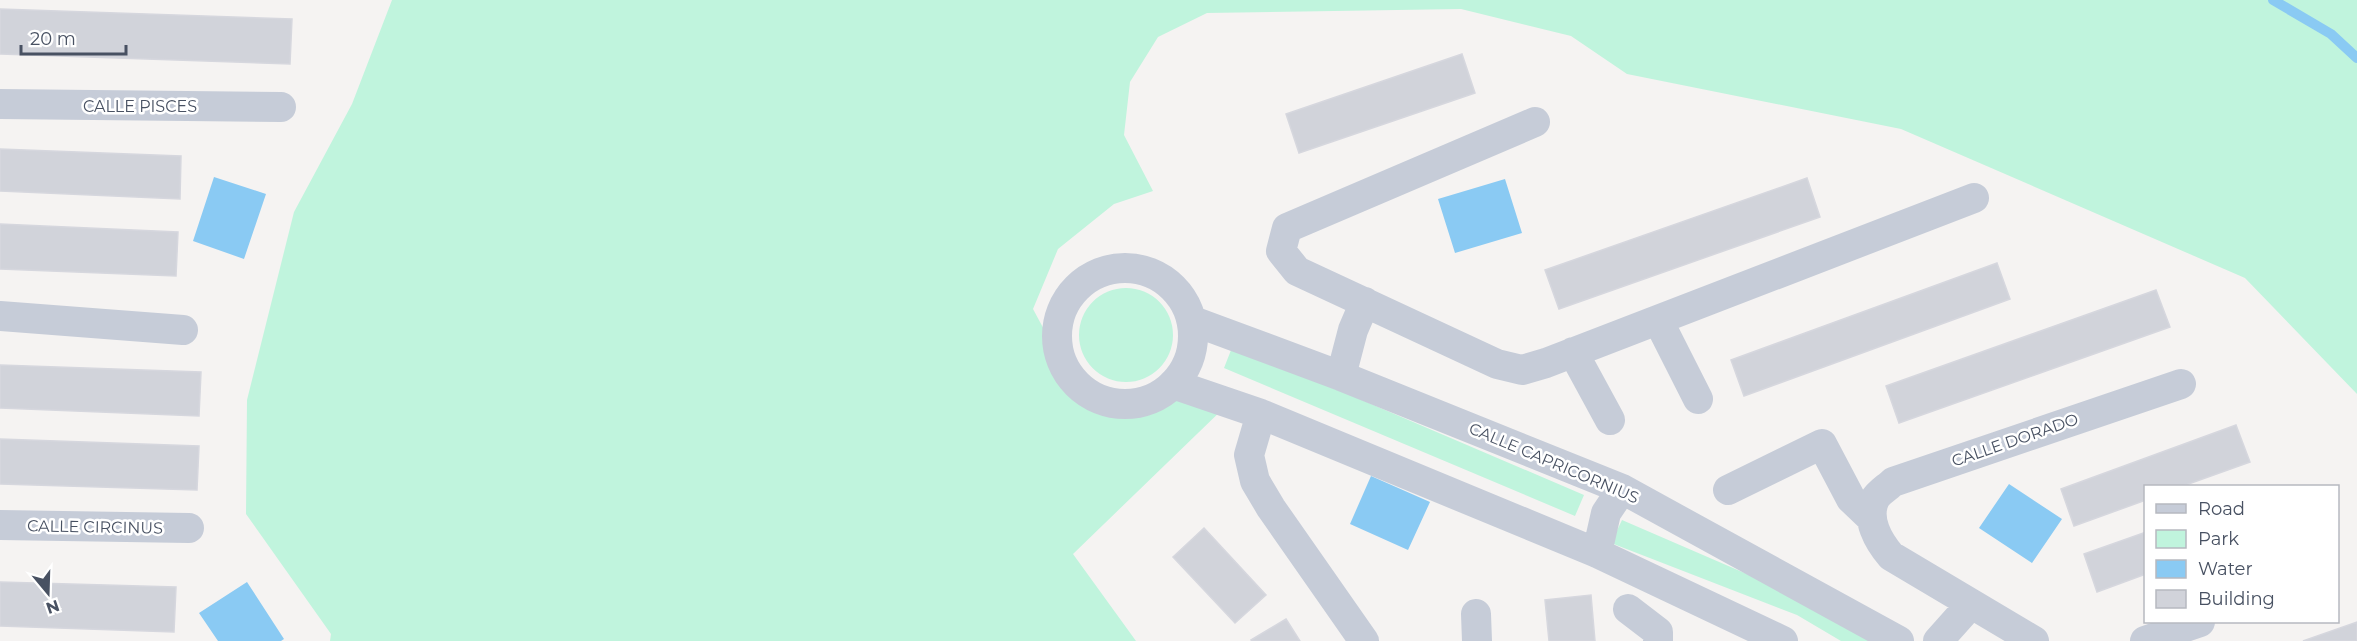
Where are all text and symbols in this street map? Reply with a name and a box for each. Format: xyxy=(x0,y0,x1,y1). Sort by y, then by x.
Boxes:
scale bar xyxy=(21,18,126,56)
text: 20 m xyxy=(30,28,76,50)
street label: CALLE PISCES xyxy=(83,97,197,116)
street label: CALLE DORADO xyxy=(1949,409,2081,471)
street label: CALLE CAPRICORNIUS xyxy=(1466,419,1642,507)
legend xyxy=(2144,485,2339,623)
text: Road xyxy=(2198,498,2245,520)
street label: CALLE CIRCINUS xyxy=(27,516,163,538)
text: Park xyxy=(2198,528,2239,550)
text: Water xyxy=(2198,558,2253,580)
north arrow xyxy=(18,563,78,623)
text: Building xyxy=(2198,588,2275,610)
text: N xyxy=(44,596,62,618)

